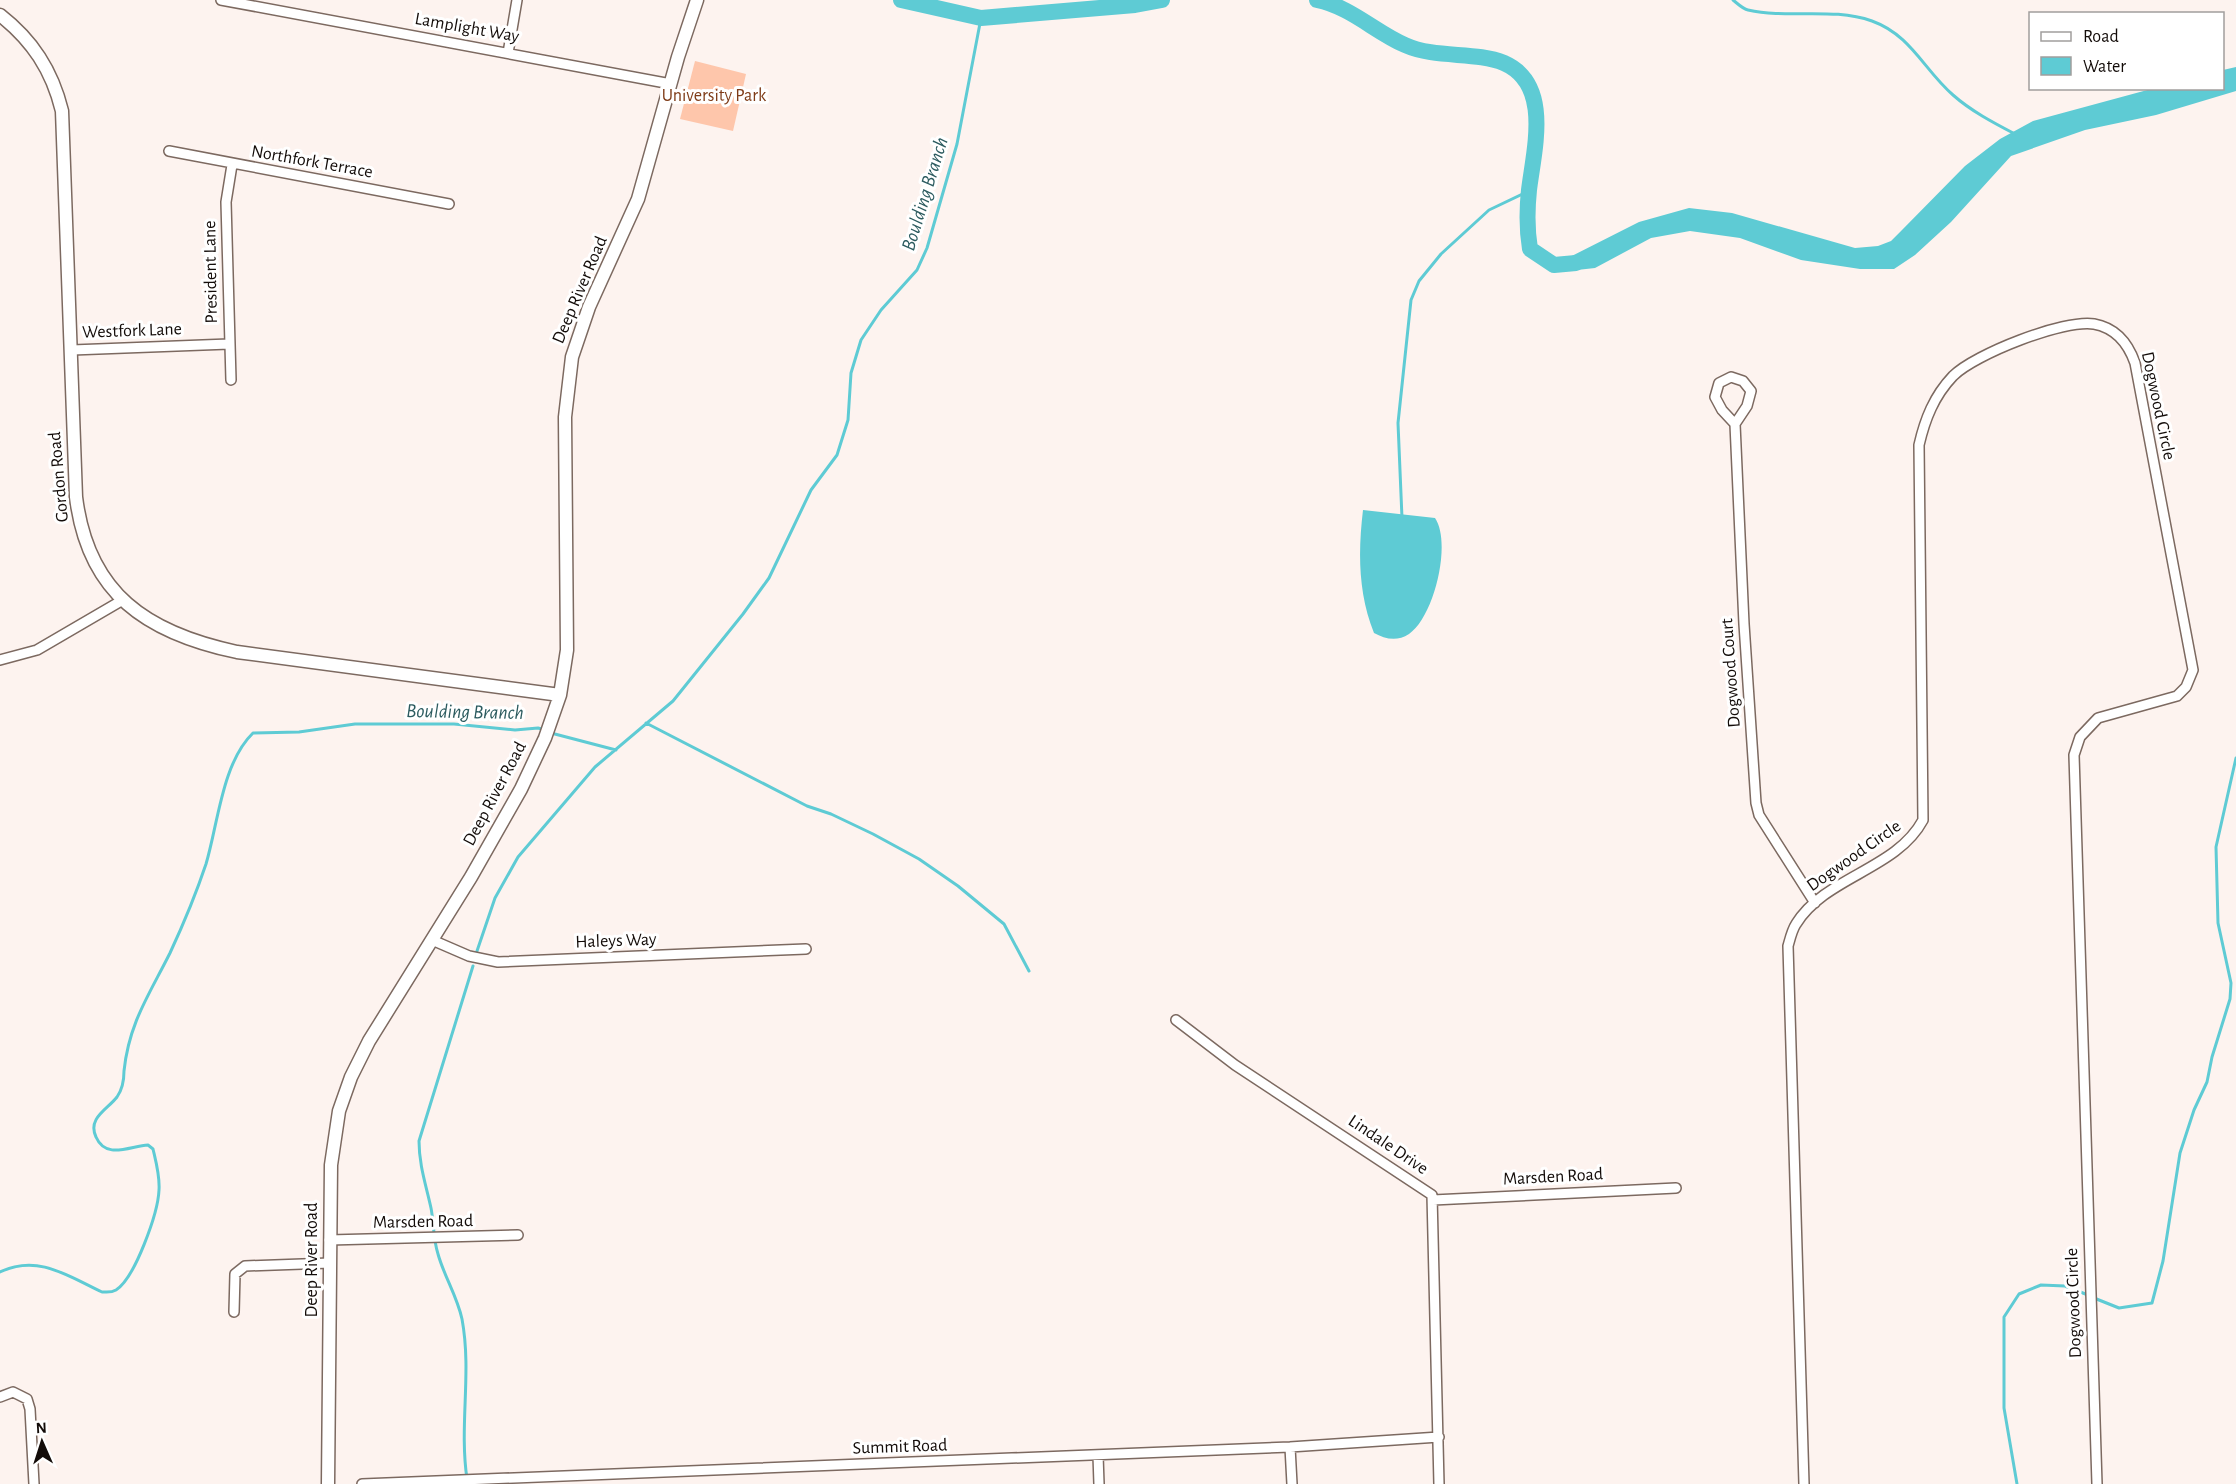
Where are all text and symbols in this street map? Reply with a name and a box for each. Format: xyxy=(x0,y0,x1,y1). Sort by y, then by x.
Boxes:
street label: Lamplight Way xyxy=(413,10,521,46)
legend xyxy=(2029,12,2224,90)
text: Road xyxy=(2083,28,2119,46)
text: Water xyxy=(2083,58,2126,76)
park label: University Park xyxy=(662,87,767,105)
water label: Boulding Branch xyxy=(898,135,952,253)
street label: Northfork Terrace xyxy=(250,142,374,182)
street label: President Lane xyxy=(201,220,221,324)
street label: Deep River Road xyxy=(549,234,611,346)
street label: Westfork Lane xyxy=(82,320,182,342)
street label: Dogwood Circle xyxy=(2138,350,2178,462)
street label: Gordon Road xyxy=(46,431,72,523)
street label: Dogwood Court xyxy=(1718,618,1744,728)
water label: Boulding Branch xyxy=(406,701,524,723)
street label: Deep River Road xyxy=(460,739,530,849)
street label: Dogwood Circle xyxy=(1804,817,1904,895)
street label: Haleys Way xyxy=(575,931,657,951)
street label: Lindale Drive xyxy=(1345,1112,1431,1178)
street label: Marsden Road xyxy=(1502,1165,1604,1189)
street label: Deep River Road xyxy=(303,1203,321,1317)
street label: Marsden Road xyxy=(373,1212,473,1232)
street label: Dogwood Circle xyxy=(2063,1248,2085,1358)
north arrow xyxy=(12,1412,72,1472)
text: N xyxy=(35,1420,47,1436)
street label: Summit Road xyxy=(852,1436,948,1458)

